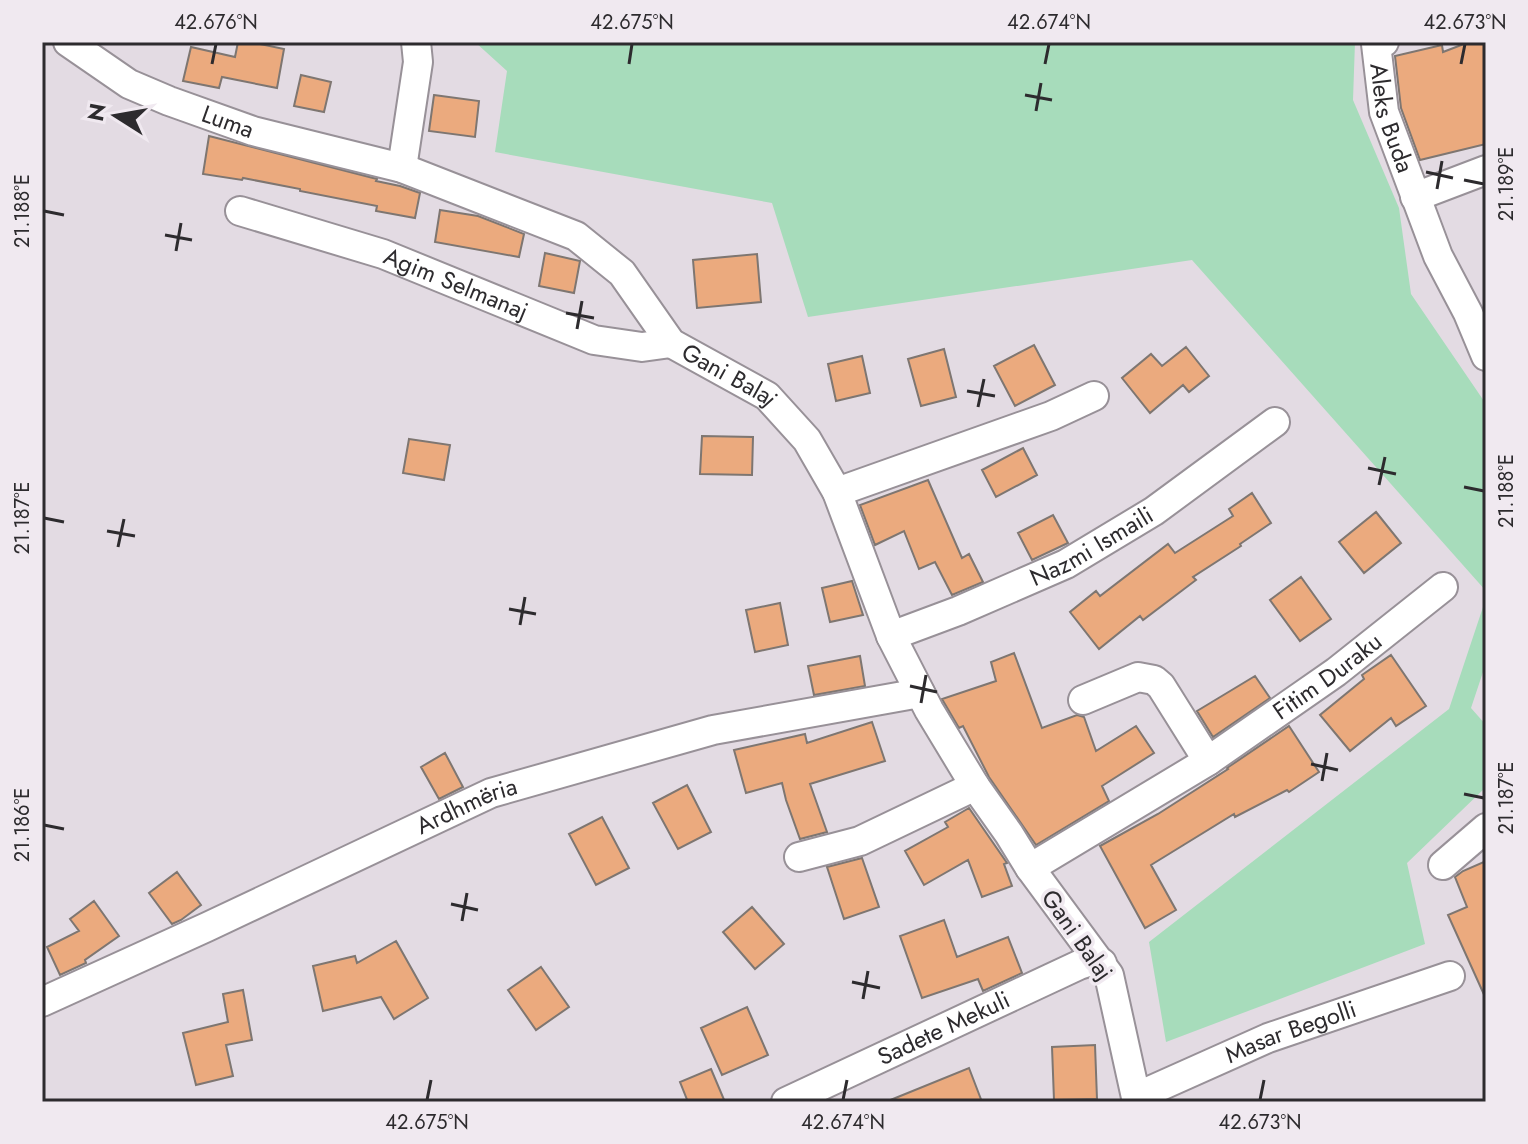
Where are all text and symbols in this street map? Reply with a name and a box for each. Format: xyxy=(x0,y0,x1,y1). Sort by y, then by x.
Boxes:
text: 42.676°N xyxy=(174,8,258,37)
text: 42.675°N xyxy=(590,8,674,37)
text: 42.674°N xyxy=(1007,8,1091,37)
text: 42.673°N xyxy=(1423,8,1507,37)
street label: Aleks Buda xyxy=(1361,61,1423,177)
north arrow xyxy=(76,76,156,156)
street label: Luma xyxy=(197,96,259,147)
text: N xyxy=(79,101,114,124)
text: 21.189°E xyxy=(1492,147,1521,221)
text: 21.188°E xyxy=(8,174,37,248)
street label: Agim Selmanaj xyxy=(378,238,534,328)
street label: Gani Balaj xyxy=(675,334,786,414)
text: 21.188°E xyxy=(1492,454,1521,528)
text: 21.187°E xyxy=(8,481,37,555)
street label: Nazmi Ismaili xyxy=(1024,497,1160,595)
street label: Fitim Duraku xyxy=(1265,624,1389,728)
text: 21.187°E xyxy=(1492,761,1521,835)
street label: Ardhmëria xyxy=(410,768,521,843)
text: 21.186°E xyxy=(8,788,37,862)
street label: Gani Balaj xyxy=(1033,882,1122,987)
street label: Sadete Mekuli xyxy=(871,982,1015,1074)
street label: Masar Begolli xyxy=(1219,991,1361,1072)
text: 42.675°N xyxy=(385,1108,469,1137)
text: 42.674°N xyxy=(801,1108,885,1137)
text: 42.673°N xyxy=(1218,1108,1302,1137)

